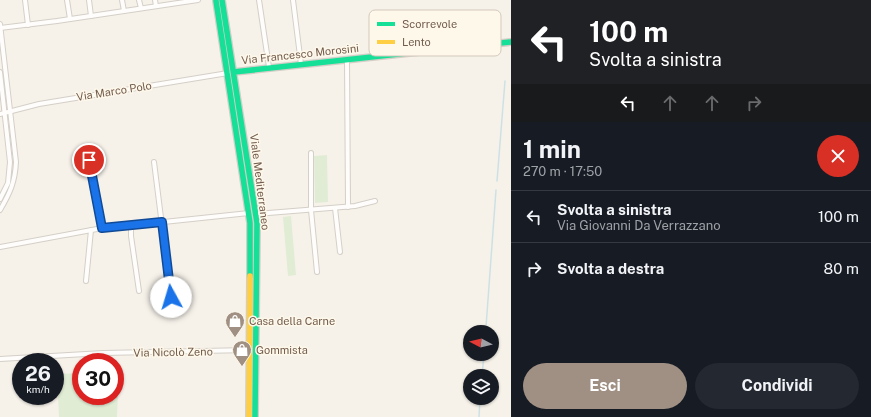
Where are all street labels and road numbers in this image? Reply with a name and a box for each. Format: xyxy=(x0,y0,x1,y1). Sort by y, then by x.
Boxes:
street label: Via Francesco Morosini xyxy=(241,42,359,66)
street label: Via Marco Polo xyxy=(76,79,152,103)
street label: Viale Mediterraneo xyxy=(248,133,272,231)
street label: Via Nicolò Zeno xyxy=(133,345,213,359)

